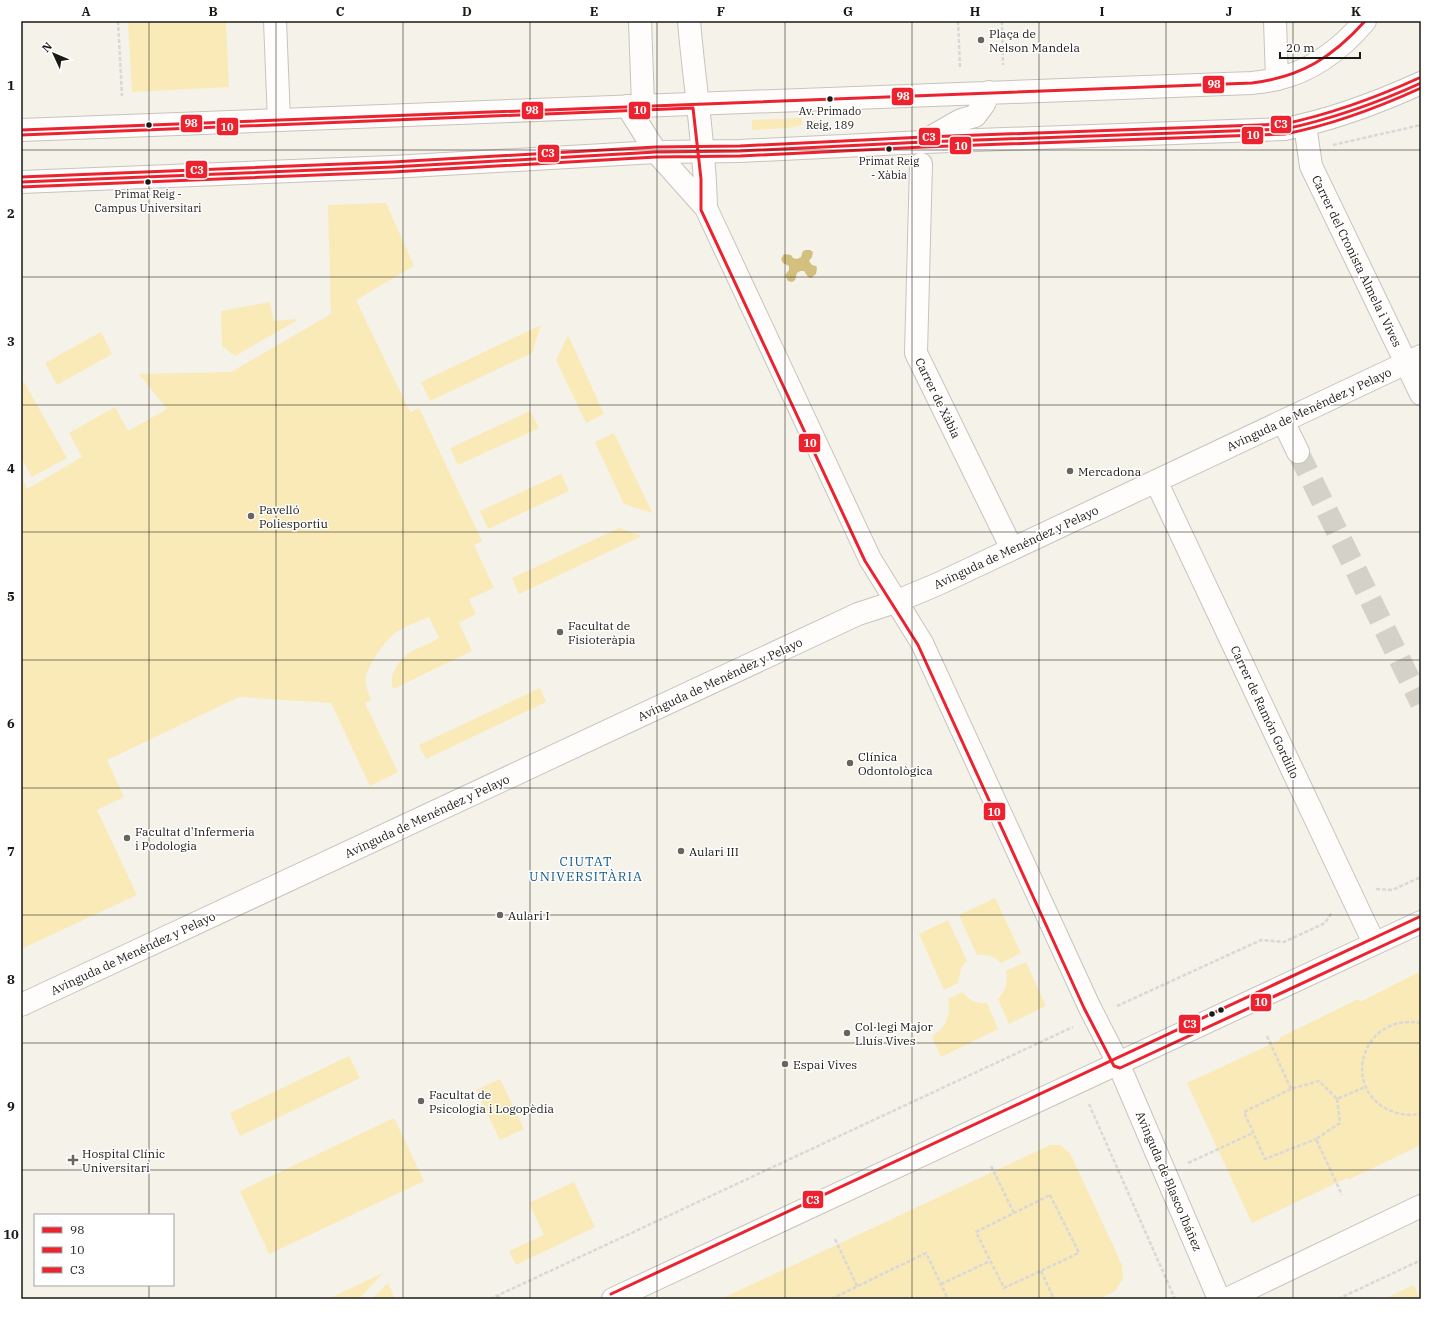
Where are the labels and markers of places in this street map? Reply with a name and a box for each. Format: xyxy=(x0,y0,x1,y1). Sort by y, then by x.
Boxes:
place label: Plaça de Nelson Mandela xyxy=(989,26,1080,55)
marker: Plaça de Nelson Mandela xyxy=(976,35,986,45)
marker: Av. Primado Reig, 189 xyxy=(825,94,835,104)
place label: Av. Primado Reig, 189 xyxy=(799,104,861,132)
unlabelled marker xyxy=(144,120,154,130)
marker: Primat Reig - Xàbia xyxy=(884,144,894,154)
place label: Primat Reig - Xàbia xyxy=(859,154,919,182)
marker: Primat Reig - Campus Universitari xyxy=(143,177,153,187)
place label: Primat Reig - Campus Universitari xyxy=(94,187,202,215)
place label: Mercadona xyxy=(1078,464,1142,479)
marker: Mercadona xyxy=(1065,466,1075,476)
place label: Pavelló Poliesportiu xyxy=(259,502,328,531)
marker: Pavelló Poliesportiu xyxy=(246,511,256,521)
place label: Facultat de Fisioteràpia xyxy=(568,618,636,647)
marker: Facultat de Fisioteràpia xyxy=(555,627,565,637)
place label: Clínica Odontològica xyxy=(858,749,933,778)
marker: Clínica Odontològica xyxy=(845,758,855,768)
place label: Facultat d'Infermeria i Podologia xyxy=(135,824,255,853)
marker: Facultat d'Infermeria i Podologia xyxy=(122,833,132,843)
place label: Aulari III xyxy=(689,844,739,859)
marker: Aulari III xyxy=(676,846,686,856)
place label: Aulari I xyxy=(508,908,550,923)
marker: Aulari I xyxy=(495,910,505,920)
unlabelled marker xyxy=(1216,1005,1226,1015)
unlabelled marker xyxy=(1207,1009,1217,1019)
place label: Col·legi Major Lluís Vives xyxy=(855,1019,933,1048)
marker: Col·legi Major Lluís Vives xyxy=(842,1028,852,1038)
place label: Espai Vives xyxy=(793,1057,857,1072)
marker: Espai Vives xyxy=(780,1059,790,1069)
place label: Facultat de Psicologia i Logopèdia xyxy=(429,1087,555,1116)
marker: Facultat de Psicologia i Logopèdia xyxy=(416,1096,426,1106)
place label: Hospital Clínic Universitari xyxy=(82,1146,165,1175)
marker: Hospital Clínic Universitari xyxy=(67,1154,79,1166)

